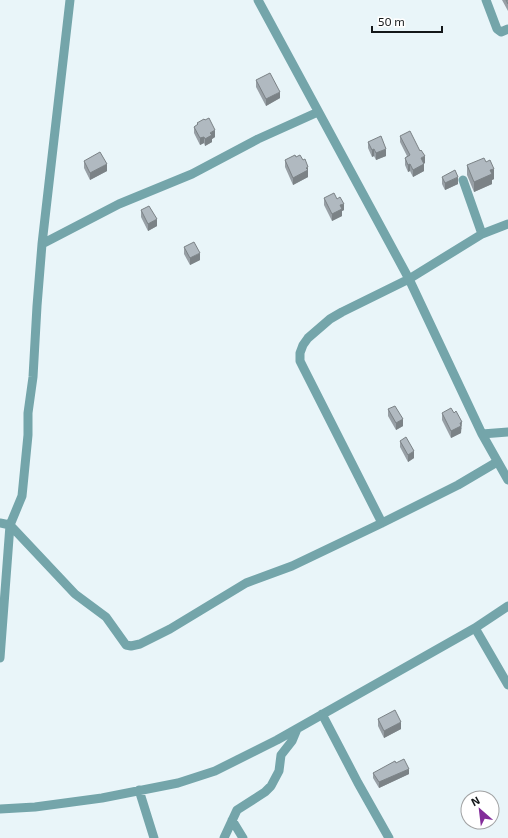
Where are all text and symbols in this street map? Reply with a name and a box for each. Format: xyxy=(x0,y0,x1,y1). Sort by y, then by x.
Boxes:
scale bar xyxy=(372,8,442,34)
text: 50 m xyxy=(378,14,405,28)
north arrow xyxy=(460,790,500,830)
text: N xyxy=(469,793,482,808)

